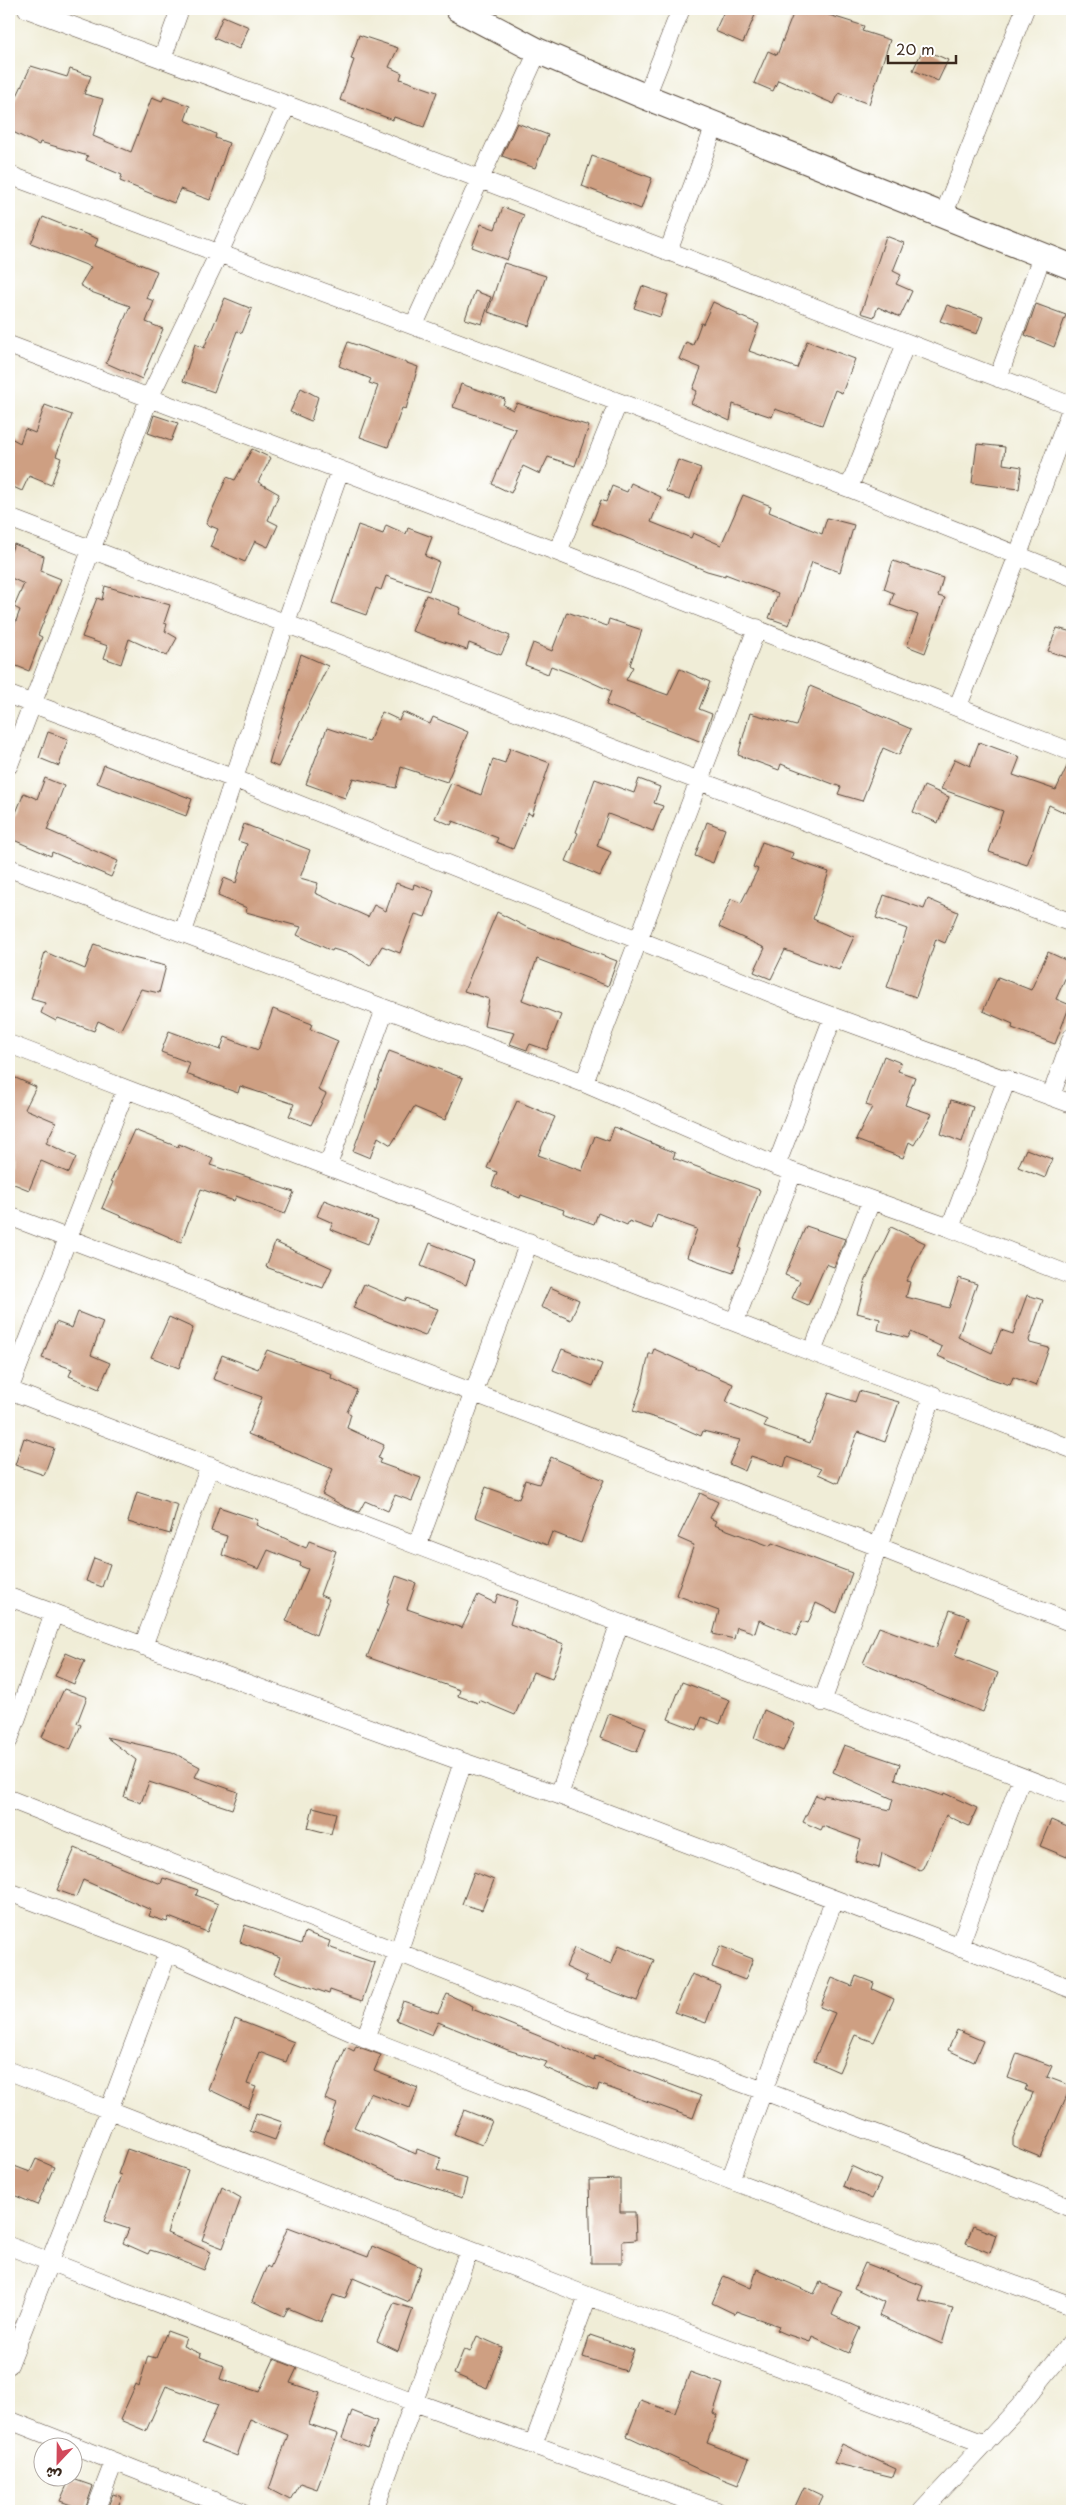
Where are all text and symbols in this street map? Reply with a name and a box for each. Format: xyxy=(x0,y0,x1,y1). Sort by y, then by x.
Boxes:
scale bar xyxy=(888,32,956,64)
text: 20 m xyxy=(896,37,935,60)
north arrow xyxy=(32,2438,82,2488)
text: ش xyxy=(42,2462,64,2487)

